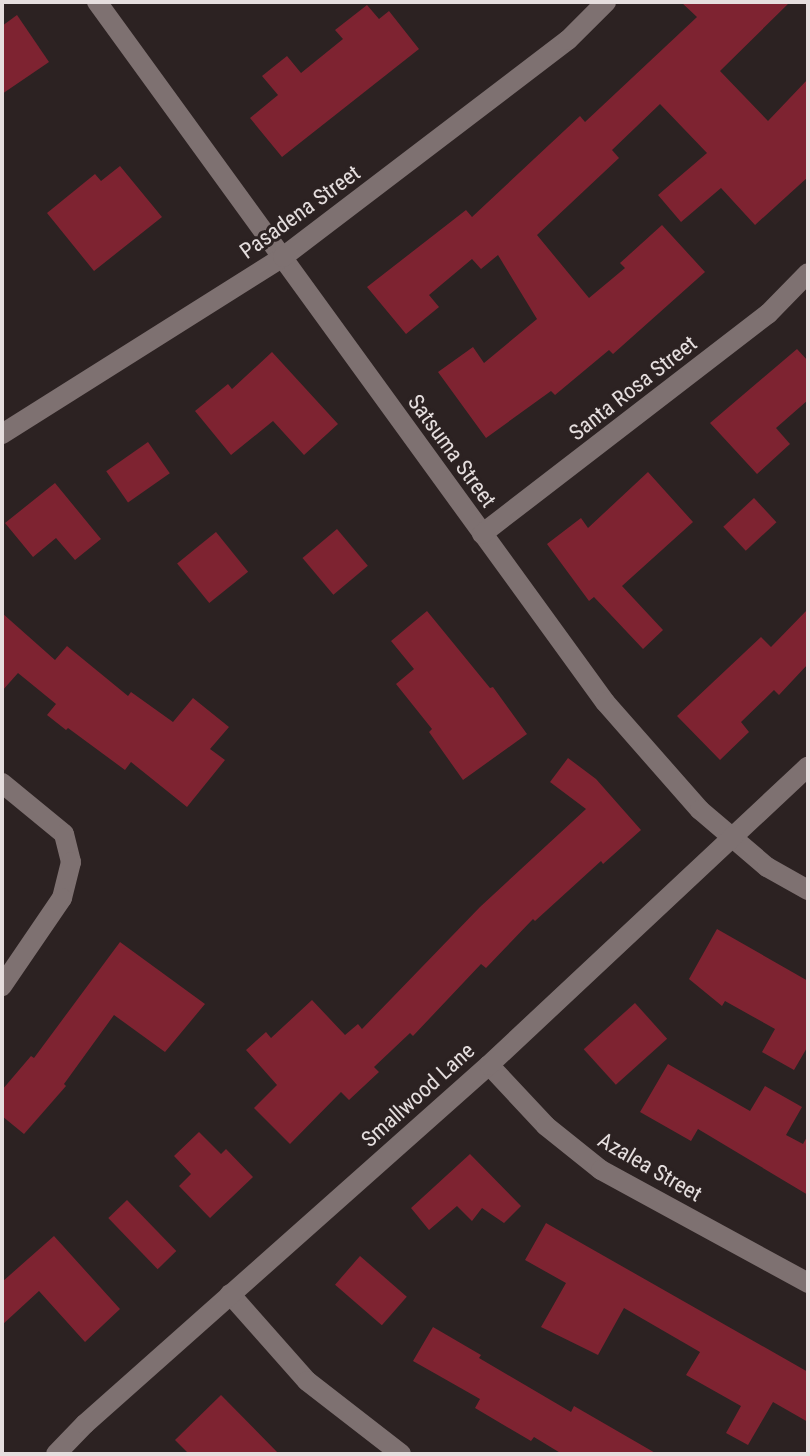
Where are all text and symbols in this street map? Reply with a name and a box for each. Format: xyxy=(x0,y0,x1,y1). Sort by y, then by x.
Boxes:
street label: Pasadena Street xyxy=(235,160,365,264)
street label: Santa Rosa Street xyxy=(564,330,702,446)
street label: Satsuma Street xyxy=(402,390,502,512)
street label: Smallwood Lane xyxy=(356,1037,480,1153)
street label: Azalea Street xyxy=(593,1127,707,1207)

